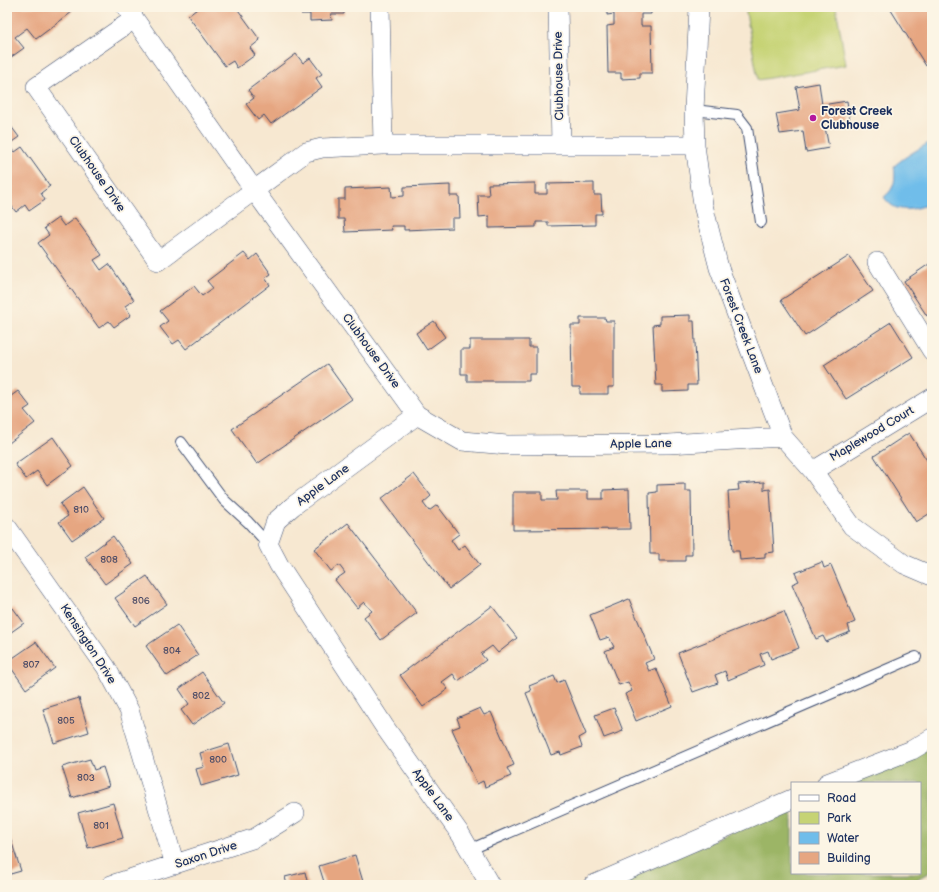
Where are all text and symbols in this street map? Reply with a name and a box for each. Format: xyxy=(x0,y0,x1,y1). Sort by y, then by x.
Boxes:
street label: Clubhouse Drive xyxy=(551,31,567,121)
place label: Forest Creek Clubhouse xyxy=(821,104,893,133)
marker: Forest Creek Clubhouse xyxy=(808,113,818,123)
street label: Clubhouse Drive xyxy=(65,133,129,215)
street label: Forest Creek Lane xyxy=(716,276,766,376)
street label: Clubhouse Drive xyxy=(339,311,403,391)
street label: Maplewood Court xyxy=(827,403,917,465)
street label: Apple Lane xyxy=(610,436,672,452)
street label: Apple Lane xyxy=(294,461,352,509)
house number: 810 xyxy=(73,504,89,516)
house number: 808 xyxy=(100,554,118,566)
house number: 806 xyxy=(132,595,150,607)
street label: Kensington Drive xyxy=(57,601,119,687)
house number: 804 xyxy=(163,645,181,657)
house number: 807 xyxy=(23,659,39,671)
house number: 802 xyxy=(192,690,210,702)
house number: 805 xyxy=(57,715,75,727)
house number: 800 xyxy=(209,754,227,766)
street label: Apple Lane xyxy=(409,766,457,824)
house number: 803 xyxy=(77,772,95,784)
legend xyxy=(791,782,921,874)
text: Road xyxy=(827,791,856,806)
text: Park xyxy=(827,811,851,826)
house number: 801 xyxy=(93,820,109,832)
text: Water xyxy=(827,831,859,846)
street label: Saxon Drive xyxy=(173,838,239,872)
text: Building xyxy=(827,851,871,866)

